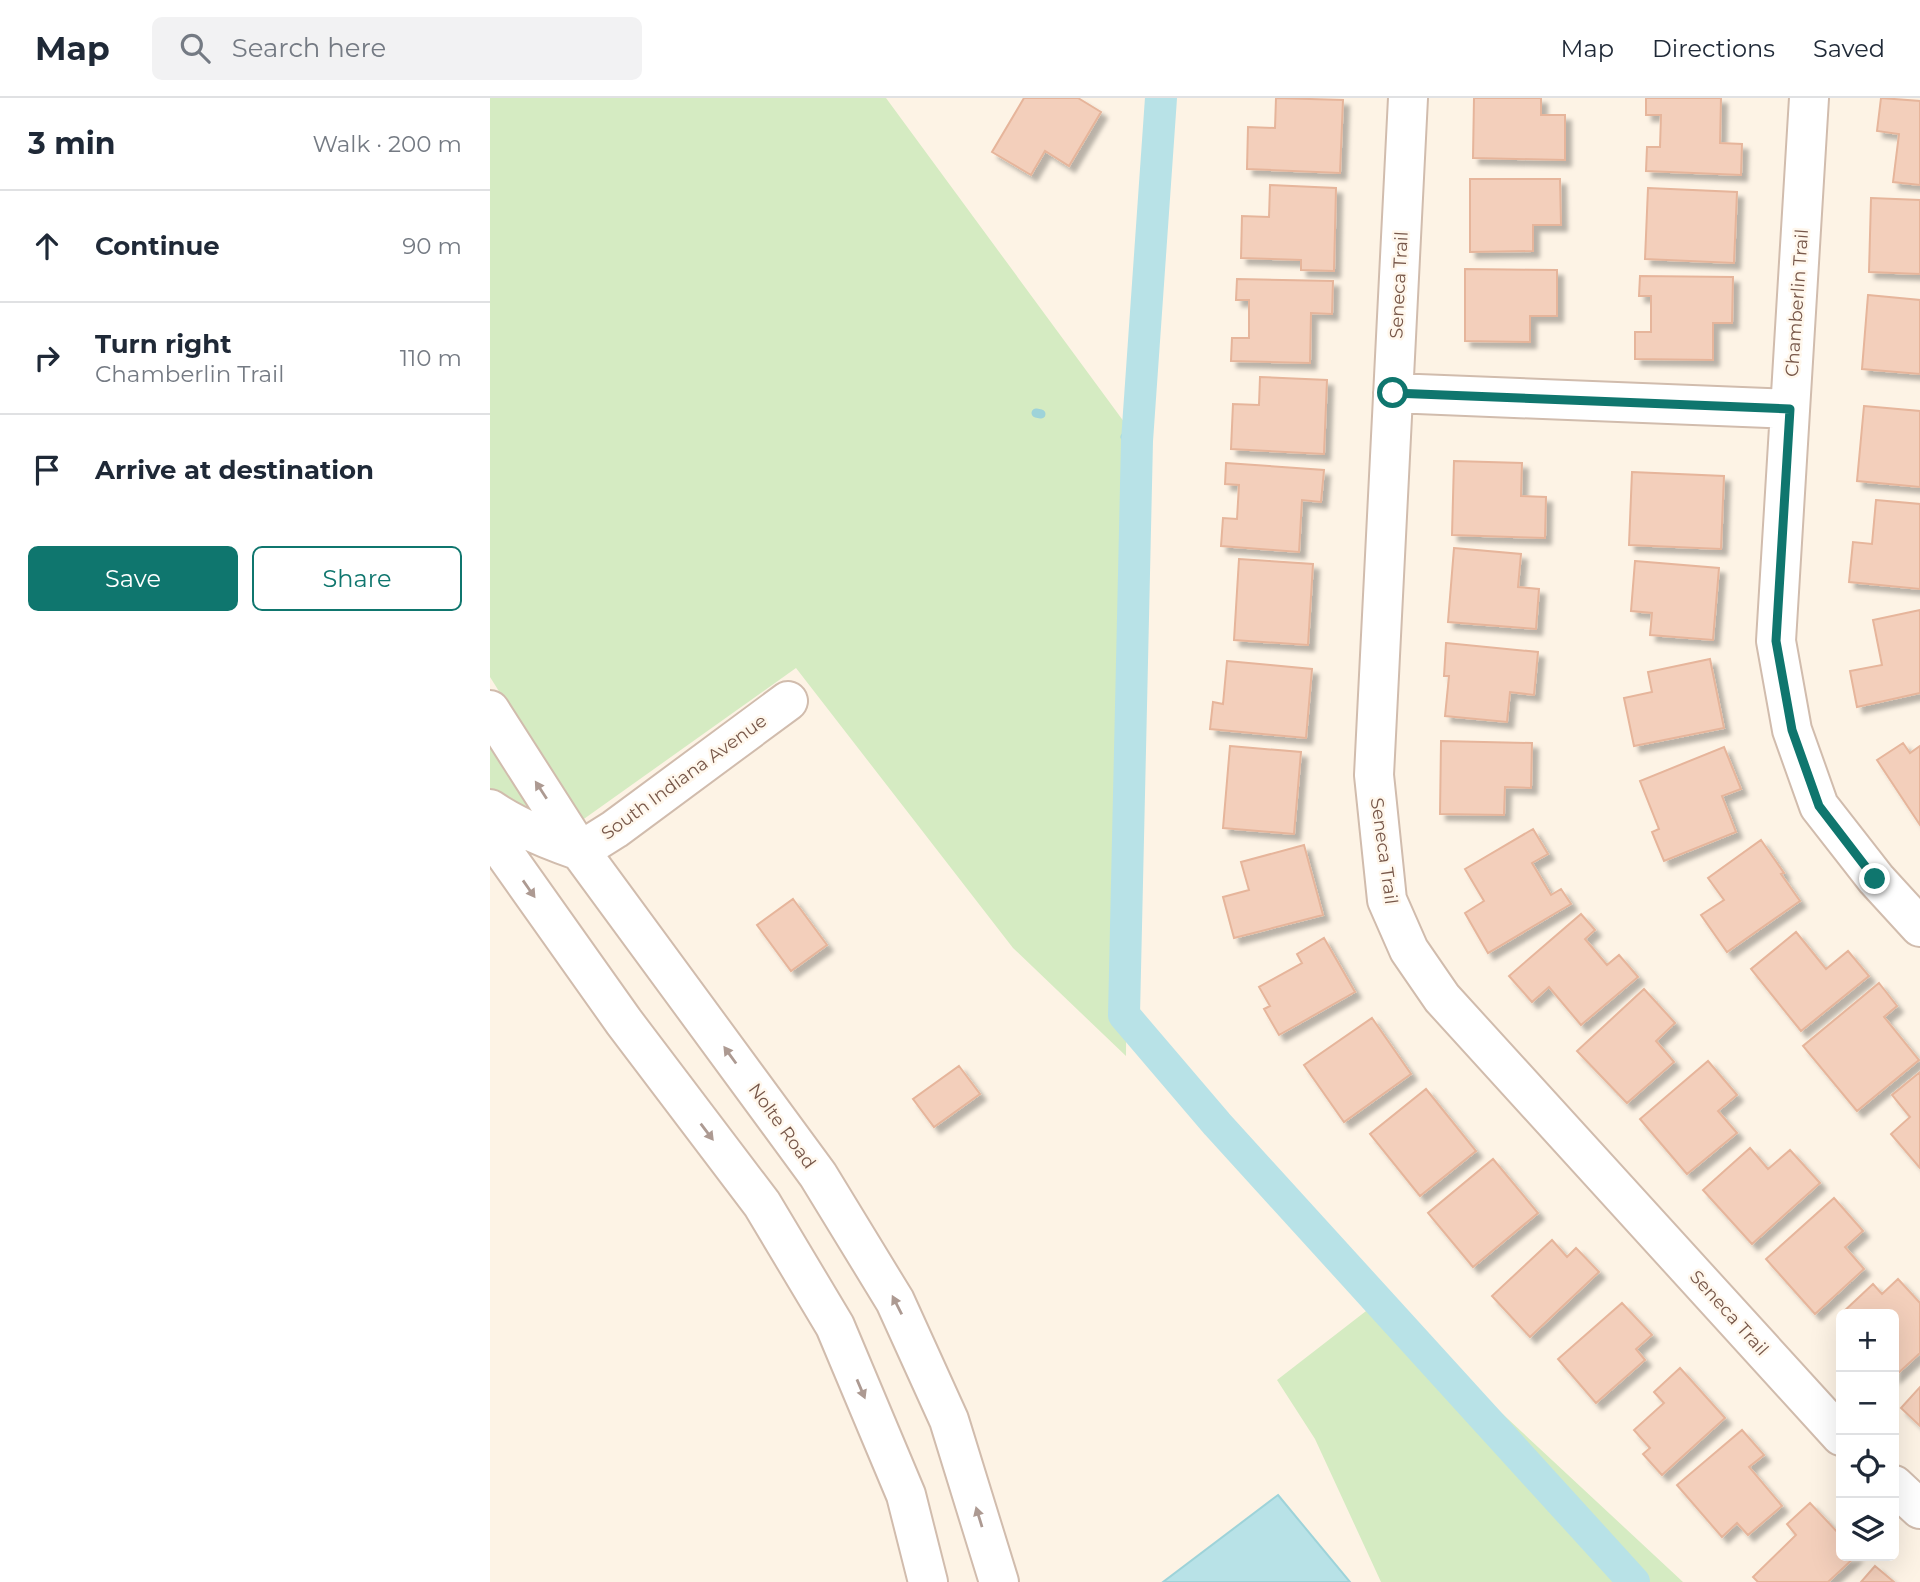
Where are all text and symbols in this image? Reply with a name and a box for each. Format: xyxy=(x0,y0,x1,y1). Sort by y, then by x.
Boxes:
search box xyxy=(152,17,642,80)
text: Map xyxy=(35,28,110,68)
icon: search xyxy=(176,29,214,67)
text: Search here xyxy=(232,32,386,64)
text: Map xyxy=(1561,34,1614,63)
text: Directions xyxy=(1652,34,1775,63)
text: Saved xyxy=(1813,34,1885,63)
text: 3 min xyxy=(28,125,115,162)
text: Walk · 200 m xyxy=(312,130,462,158)
icon: ahead xyxy=(28,227,66,265)
street label: Chamberlin Trail xyxy=(1781,228,1813,378)
text: Continue xyxy=(95,230,220,262)
street label: Seneca Trail xyxy=(1385,231,1413,339)
text: 90 m xyxy=(402,232,462,260)
text: Turn right xyxy=(95,328,231,360)
icon: right xyxy=(28,339,66,377)
text: 110 m xyxy=(400,344,462,372)
text: Chamberlin Trail xyxy=(95,360,284,388)
route start xyxy=(1377,377,1408,408)
icon: arrive xyxy=(28,451,66,489)
text: Arrive at destination xyxy=(95,454,374,486)
button: Save xyxy=(28,546,238,611)
button: Share xyxy=(252,546,462,611)
street label: South Indiana Avenue xyxy=(597,709,771,844)
one-way arrow xyxy=(535,781,548,800)
street label: Seneca Trail xyxy=(1366,796,1402,906)
route end xyxy=(1859,863,1890,894)
one-way arrow xyxy=(522,880,536,898)
one-way arrow xyxy=(722,1047,737,1065)
street label: Nolte Road xyxy=(744,1079,820,1173)
one-way arrow xyxy=(700,1122,715,1140)
street label: Seneca Trail xyxy=(1685,1266,1773,1360)
one-way arrow xyxy=(891,1295,902,1315)
map controls xyxy=(1836,1309,1899,1561)
button: + xyxy=(1836,1309,1899,1372)
button: − xyxy=(1836,1372,1899,1435)
one-way arrow xyxy=(856,1379,867,1400)
button: locate xyxy=(1836,1435,1899,1498)
button: layers xyxy=(1836,1498,1899,1561)
one-way arrow xyxy=(974,1506,984,1527)

